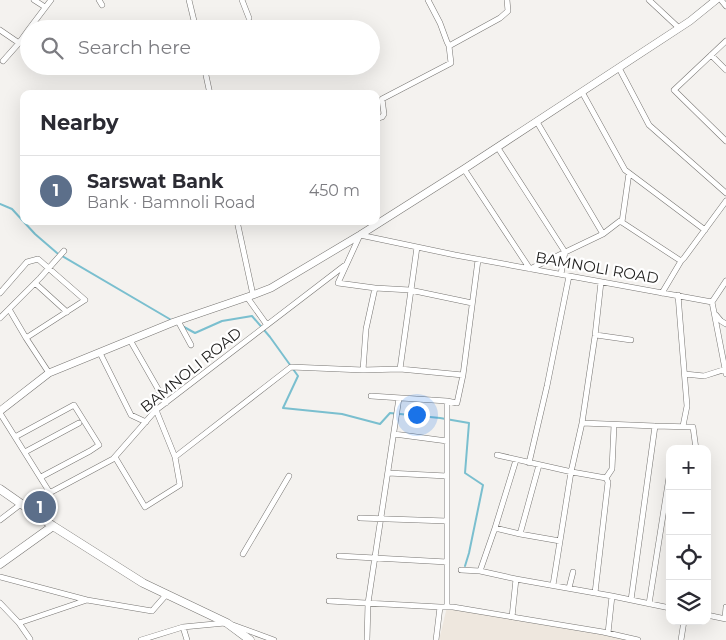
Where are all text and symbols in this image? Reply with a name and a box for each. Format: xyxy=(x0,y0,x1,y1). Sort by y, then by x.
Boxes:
search box xyxy=(20,20,380,75)
icon: search xyxy=(38,34,66,62)
text: Search here xyxy=(78,36,191,59)
text: Nearby xyxy=(40,110,119,135)
text: Sarswat Bank xyxy=(87,170,224,193)
text: 1 xyxy=(53,181,59,200)
text: 450 m xyxy=(309,181,360,200)
text: Bank · Bamnoli Road xyxy=(87,193,255,212)
street label: BAMNOLI ROAD xyxy=(534,247,660,288)
street label: BAMNOLI ROAD xyxy=(136,323,245,416)
your location xyxy=(404,402,430,428)
map controls xyxy=(666,445,711,625)
button: + xyxy=(666,445,711,490)
pin: 1 xyxy=(24,488,56,526)
button: − xyxy=(666,490,711,535)
button: locate xyxy=(666,535,711,580)
button: layers xyxy=(666,580,711,625)

